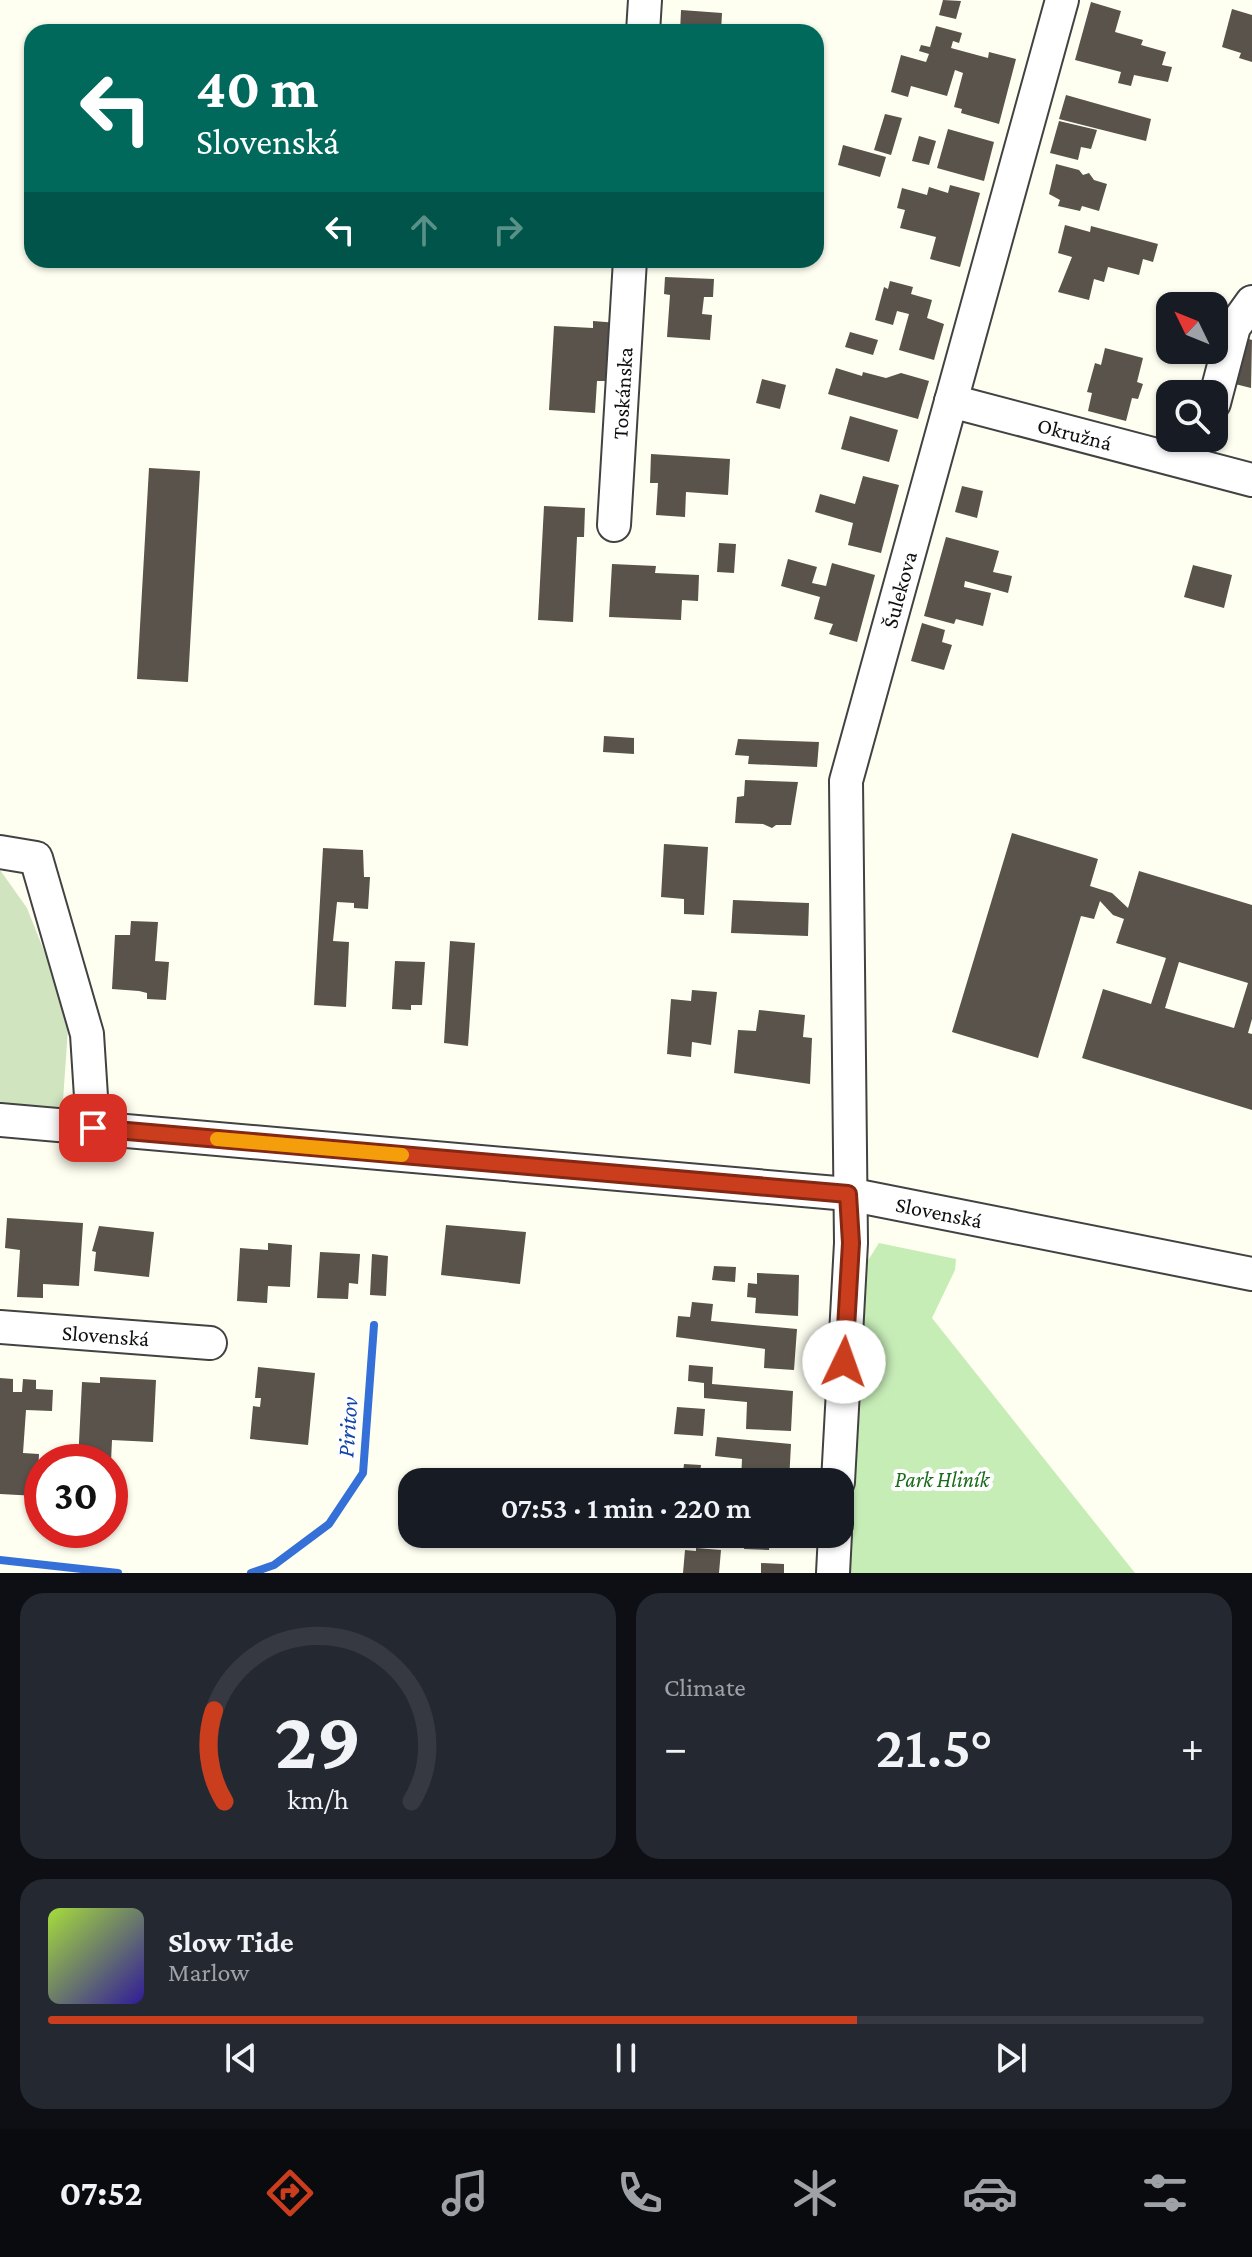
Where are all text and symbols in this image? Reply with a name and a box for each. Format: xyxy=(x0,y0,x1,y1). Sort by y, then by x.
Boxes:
icon: left xyxy=(64,56,168,160)
text: 40 m xyxy=(196,57,318,119)
text: Slovenská xyxy=(196,122,339,162)
icon: left xyxy=(318,208,362,252)
icon: ahead xyxy=(402,208,446,252)
icon: right xyxy=(486,208,530,252)
north arrow xyxy=(1156,292,1228,364)
map controls xyxy=(1156,292,1228,452)
street label: Toskánska xyxy=(607,346,637,440)
button: search xyxy=(1156,380,1228,452)
street label: Okružná xyxy=(1035,412,1115,455)
street label: Šulekova xyxy=(876,548,922,631)
pin xyxy=(59,1094,127,1162)
icon: arrive xyxy=(71,1106,115,1150)
street label: Slovenská xyxy=(894,1191,984,1233)
street label: Slovenská xyxy=(61,1319,150,1351)
position arrow xyxy=(802,1320,886,1404)
water label: Piritov xyxy=(331,1396,363,1458)
speed limit sign: 30 xyxy=(24,1444,128,1548)
park label: Park Hliník xyxy=(895,1467,991,1492)
text: 07:53 · 1 min · 220 m xyxy=(501,1491,751,1524)
text: Climate xyxy=(664,1673,746,1702)
text: 29 xyxy=(274,1693,362,1786)
text: 21.5° xyxy=(875,1713,993,1780)
text: − xyxy=(664,1723,687,1771)
text: + xyxy=(1181,1723,1204,1771)
text: km/h xyxy=(287,1783,349,1815)
text: Slow Tide xyxy=(168,1925,294,1958)
text: Marlow xyxy=(168,1958,249,1987)
icon: previous xyxy=(219,2036,263,2080)
icon: pause xyxy=(604,2036,648,2080)
icon: next xyxy=(989,2036,1033,2080)
icon: directions xyxy=(262,2165,318,2221)
icon: music xyxy=(437,2165,493,2221)
icon: phone xyxy=(612,2165,668,2221)
icon: climate xyxy=(787,2165,843,2221)
icon: car xyxy=(962,2165,1018,2221)
icon: filters xyxy=(1137,2165,1193,2221)
text: 07:52 xyxy=(59,2173,143,2213)

